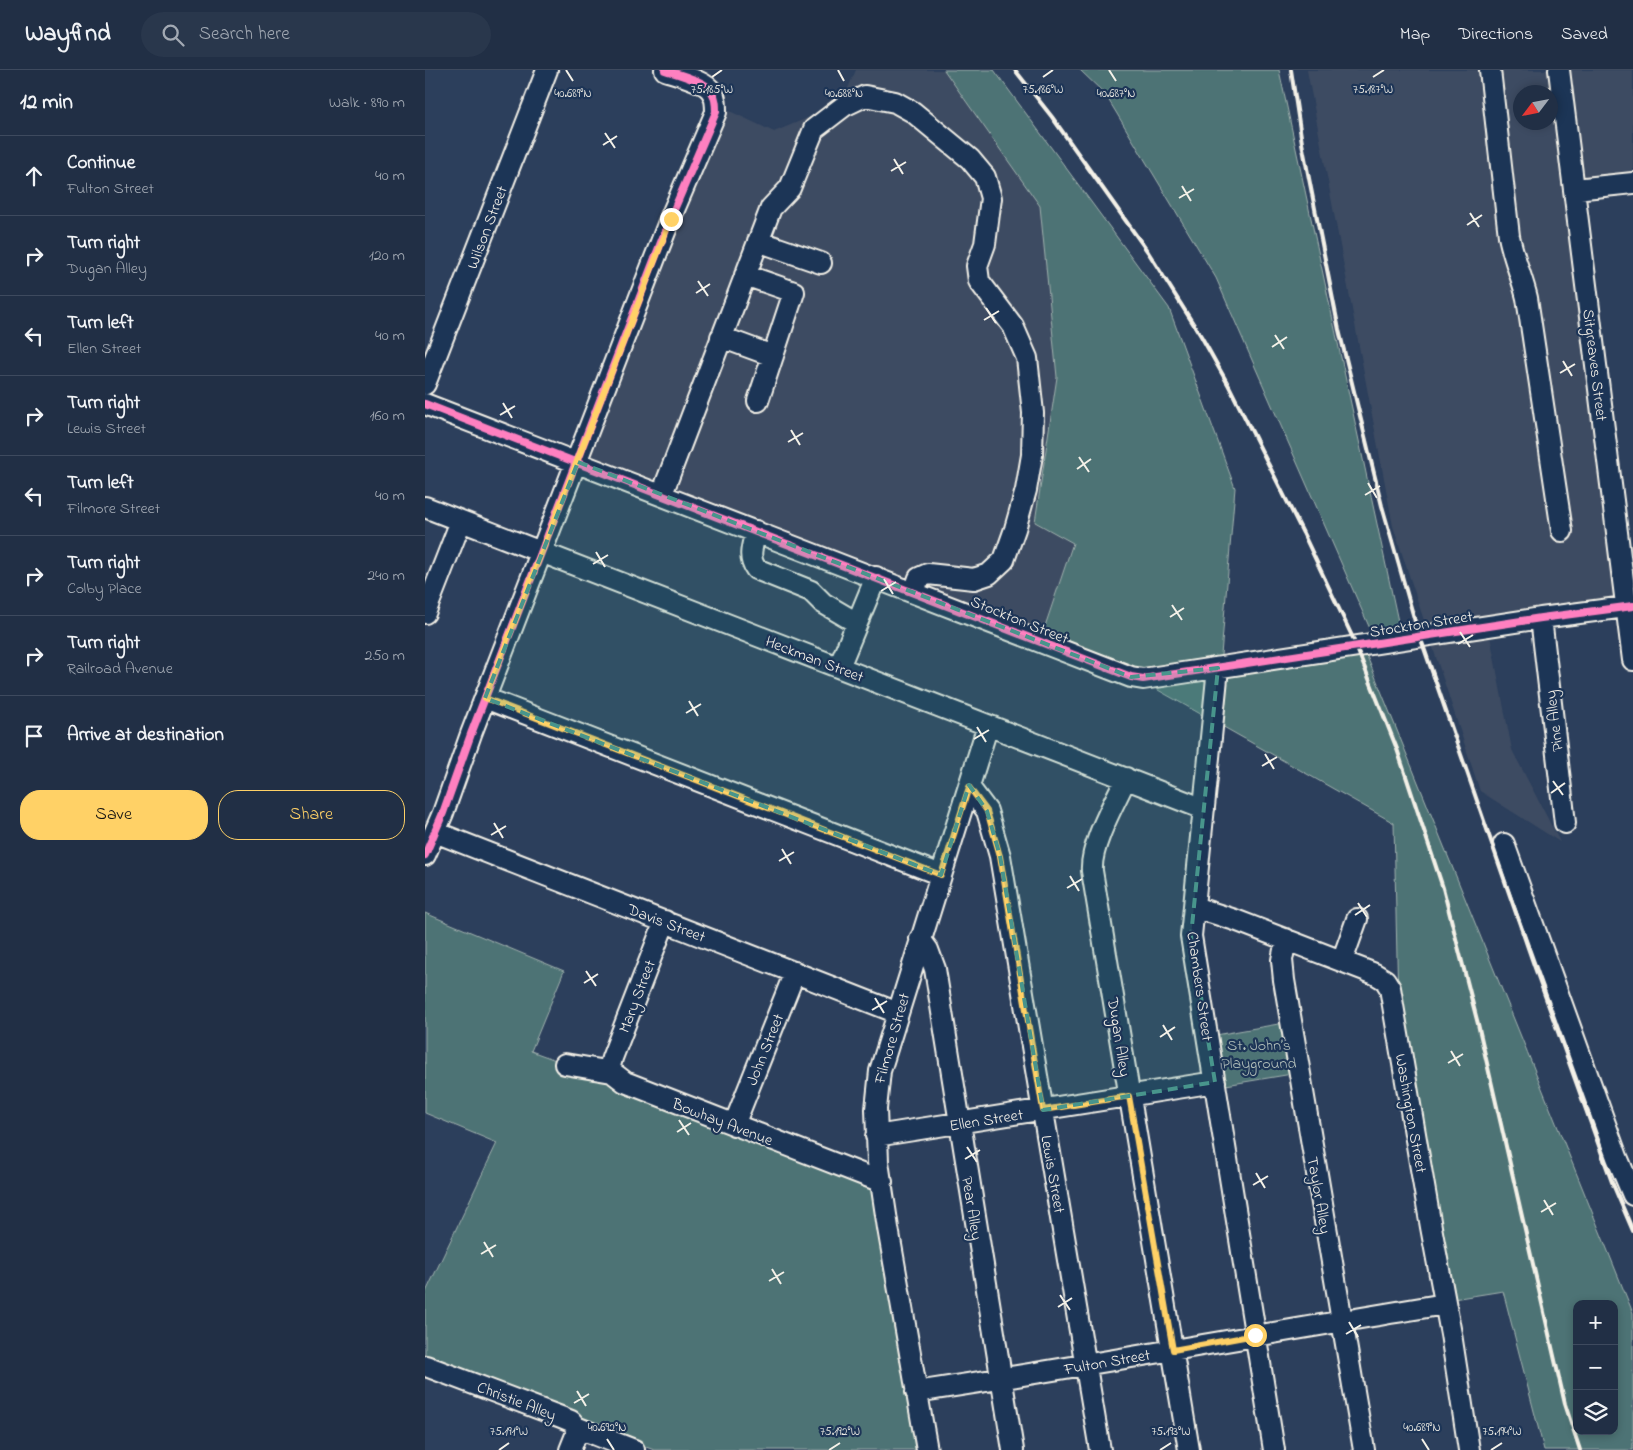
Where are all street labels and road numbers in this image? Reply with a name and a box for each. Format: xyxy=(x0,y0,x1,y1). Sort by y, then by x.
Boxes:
street label: Wilson Street xyxy=(461,182,515,273)
street label: Sitgreaves Street xyxy=(1575,308,1613,423)
street label: Stockton Street xyxy=(967,590,1073,652)
street label: Stockton Street xyxy=(1368,605,1475,645)
street label: Heckman Street xyxy=(762,630,868,690)
street label: Pine Alley xyxy=(1539,689,1571,753)
street label: Davis Street xyxy=(623,898,709,950)
street label: Chambers Street xyxy=(1179,930,1219,1043)
street label: Mary Street xyxy=(613,956,663,1037)
street label: Filmore Street xyxy=(868,990,917,1088)
street label: Dugan Alley xyxy=(1100,995,1136,1079)
street label: John Street xyxy=(741,1010,791,1089)
street label: Washington Street xyxy=(1388,1052,1432,1175)
street label: Bowhay Avenue xyxy=(667,1092,777,1153)
street label: Ellen Street xyxy=(948,1103,1026,1139)
street label: Lewis Street xyxy=(1033,1133,1071,1216)
street label: Taylor Alley xyxy=(1299,1155,1337,1236)
street label: Pear Alley xyxy=(954,1175,988,1242)
street label: Fulton Street xyxy=(1061,1343,1153,1383)
street label: Christie Alley xyxy=(473,1376,559,1428)

